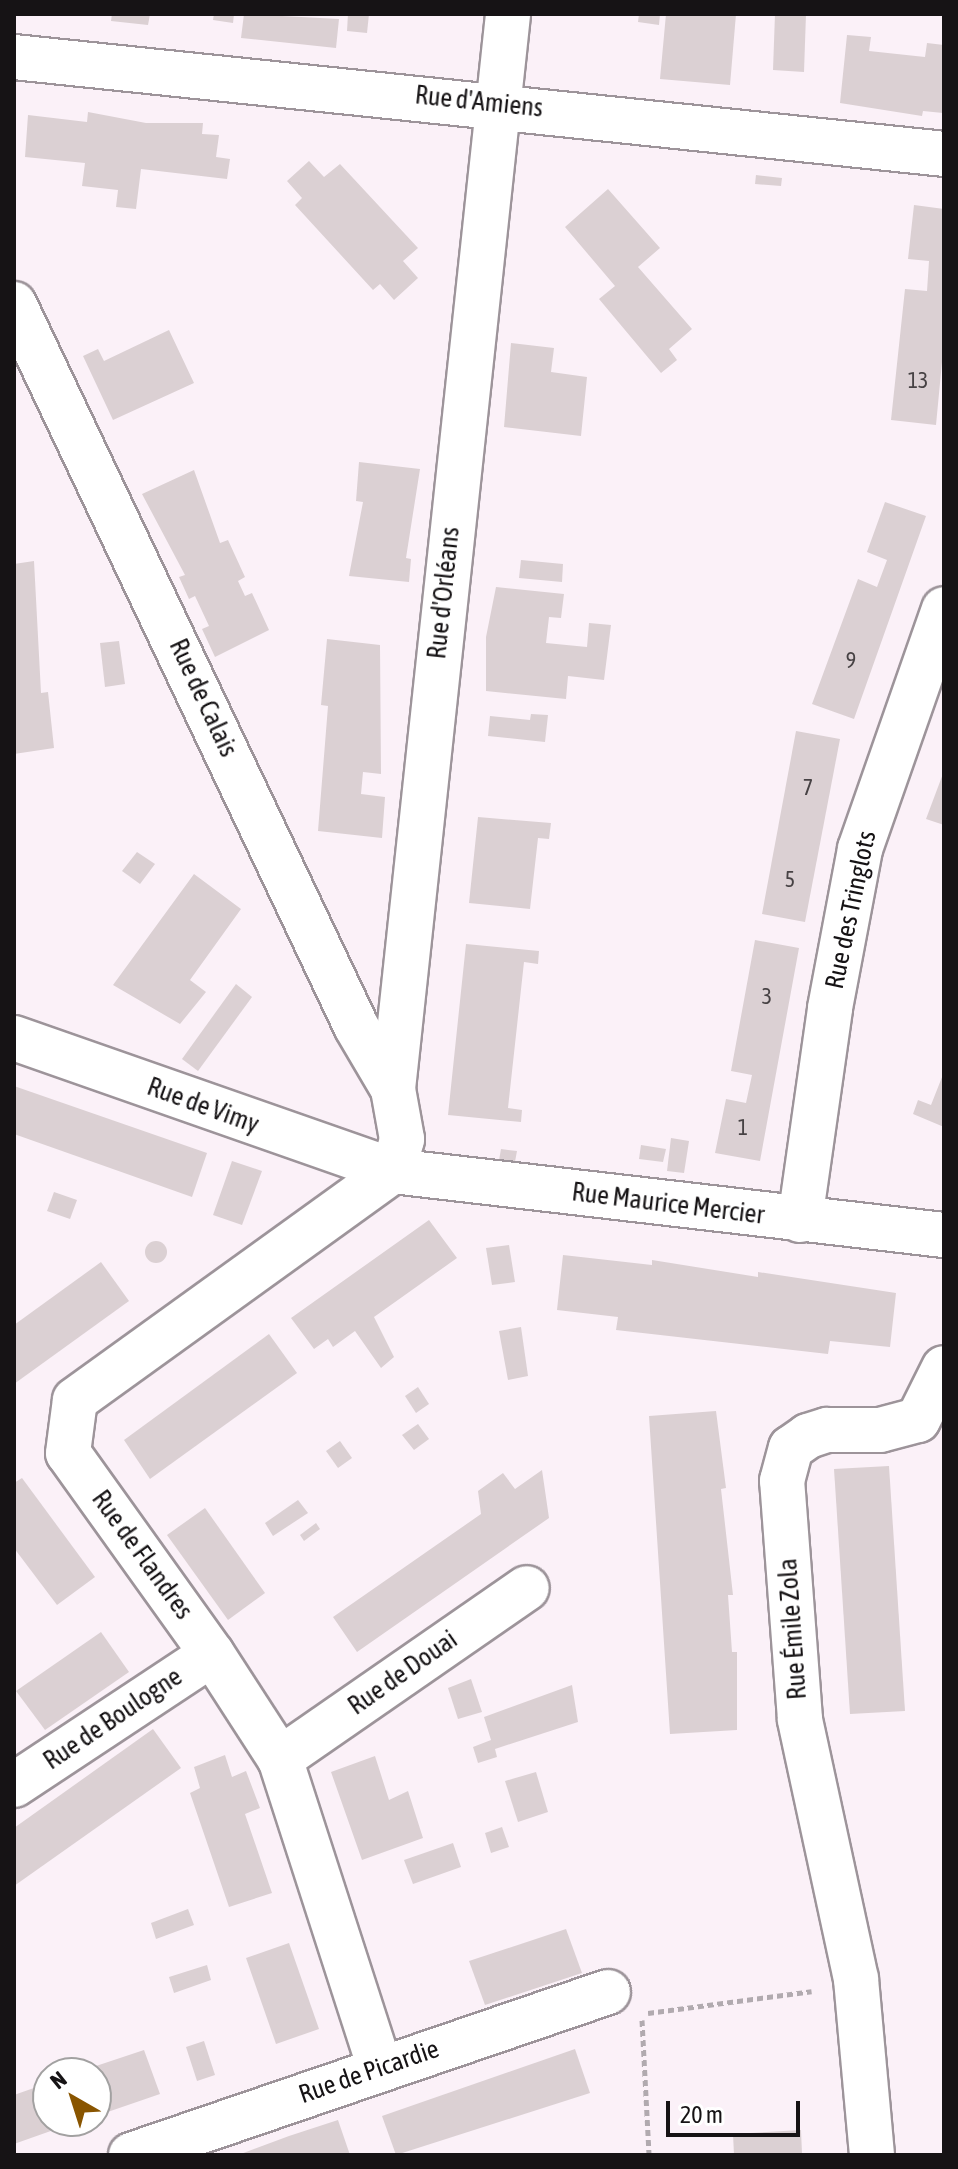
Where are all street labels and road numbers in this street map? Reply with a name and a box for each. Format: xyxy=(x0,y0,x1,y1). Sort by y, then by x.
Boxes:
street label: Rue d'Amiens xyxy=(413,80,545,124)
street label: Rue d'Orléans xyxy=(422,525,466,661)
street label: Rue de Calais xyxy=(162,634,244,762)
street label: Rue des Tringlots xyxy=(819,828,883,992)
street label: Rue de Vimy xyxy=(143,1071,263,1141)
street label: Rue Maurice Mercier xyxy=(570,1177,766,1231)
street label: Rue de Flandres xyxy=(85,1484,199,1626)
street label: Rue Émile Zola xyxy=(772,1557,814,1701)
street label: Rue de Douai xyxy=(342,1624,464,1722)
street label: Rue de Boulogne xyxy=(38,1661,188,1777)
street label: Rue de Picardie xyxy=(295,2033,443,2111)

